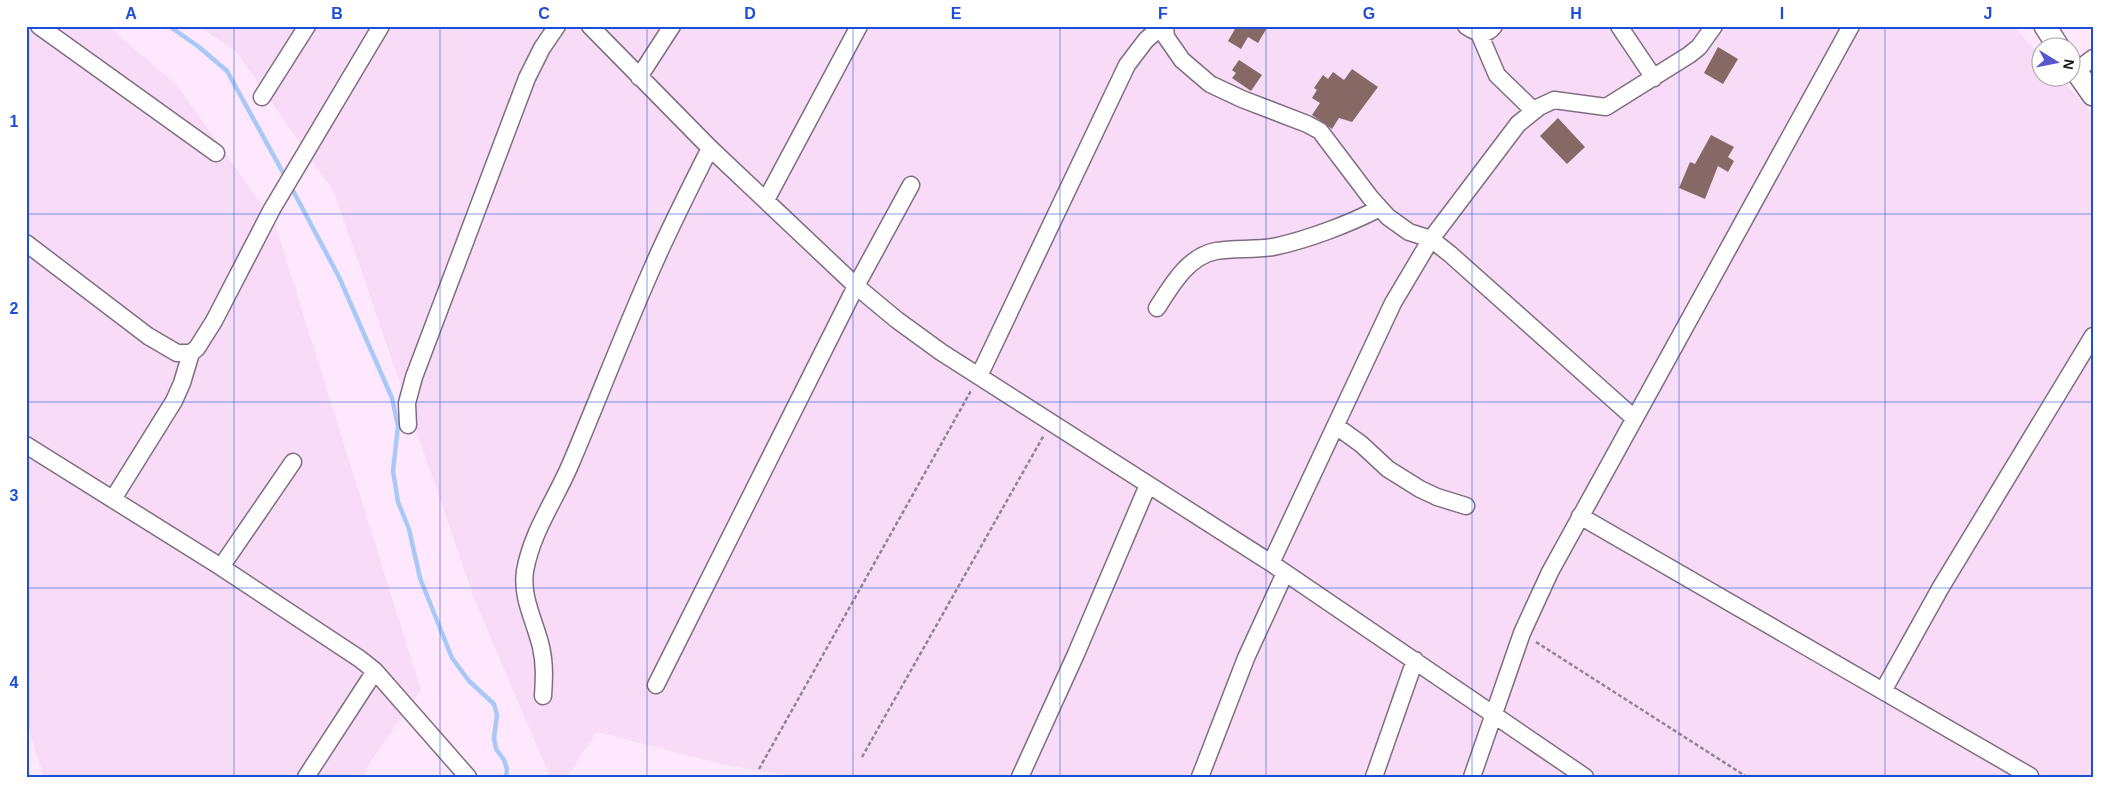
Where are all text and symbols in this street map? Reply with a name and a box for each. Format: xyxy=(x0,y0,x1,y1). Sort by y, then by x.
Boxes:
text: A xyxy=(125,5,137,22)
text: B xyxy=(331,5,343,22)
text: C xyxy=(538,5,550,22)
text: D xyxy=(744,5,756,22)
text: E xyxy=(951,5,962,22)
text: F xyxy=(1158,5,1168,22)
text: G xyxy=(1363,5,1375,22)
text: H xyxy=(1570,5,1582,22)
text: I xyxy=(1780,5,1784,22)
text: J xyxy=(1984,5,1992,22)
north arrow xyxy=(2032,38,2082,88)
text: N xyxy=(2060,58,2078,71)
text: 1 xyxy=(10,113,19,130)
text: 2 xyxy=(10,300,19,317)
text: 3 xyxy=(10,487,19,504)
text: 4 xyxy=(10,674,19,691)

